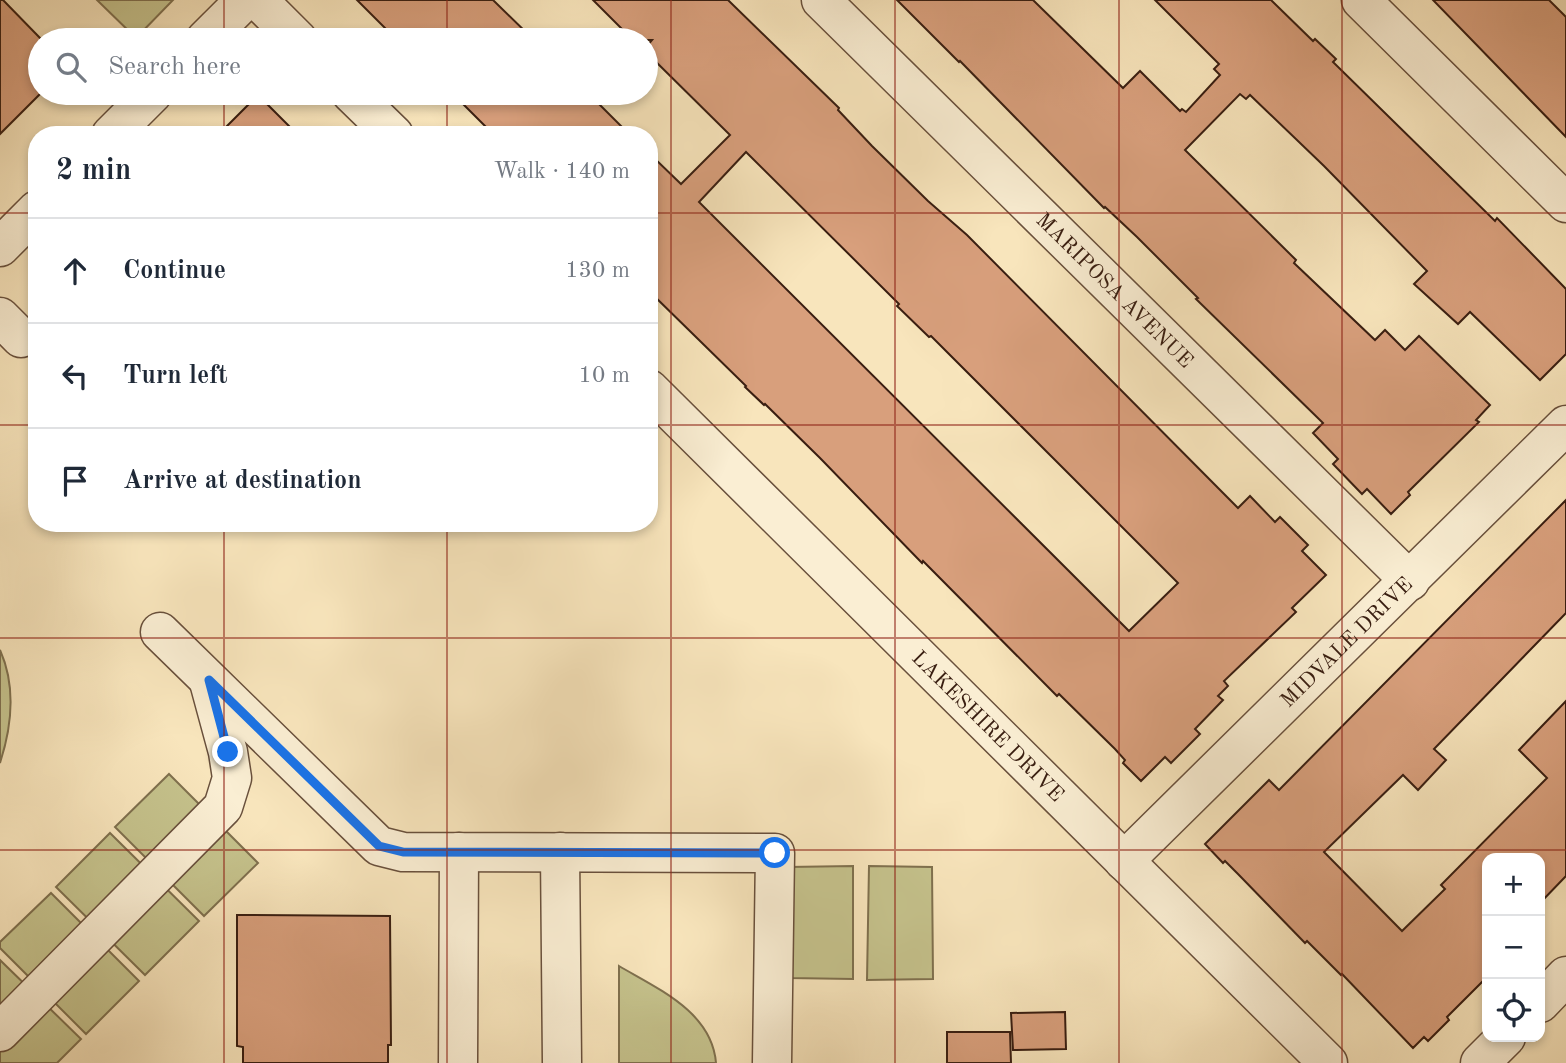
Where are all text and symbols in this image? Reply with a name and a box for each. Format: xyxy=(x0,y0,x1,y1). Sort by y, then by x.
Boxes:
search box xyxy=(28,28,658,105)
icon: search xyxy=(52,48,90,86)
text: Search here xyxy=(108,54,241,80)
text: 2 min xyxy=(56,156,131,186)
text: Walk · 140 m xyxy=(494,160,630,183)
street label: MARIPOSA AVENUE xyxy=(1032,210,1196,373)
icon: ahead xyxy=(56,252,94,290)
text: Continue xyxy=(123,258,226,284)
text: 130 m xyxy=(565,259,630,282)
icon: left xyxy=(56,357,94,395)
text: Turn left xyxy=(123,363,228,389)
text: 10 m xyxy=(579,364,630,387)
icon: arrive xyxy=(56,462,94,500)
text: Arrive at destination xyxy=(123,468,362,494)
street label: MIDVALE DRIVE xyxy=(1277,574,1417,712)
street label: LAKESHIRE DRIVE xyxy=(907,647,1067,806)
route end xyxy=(212,736,243,767)
route start xyxy=(759,837,790,868)
map controls xyxy=(1482,853,1545,1042)
button: + xyxy=(1482,853,1545,916)
button: − xyxy=(1482,916,1545,979)
button: locate xyxy=(1482,979,1545,1042)

